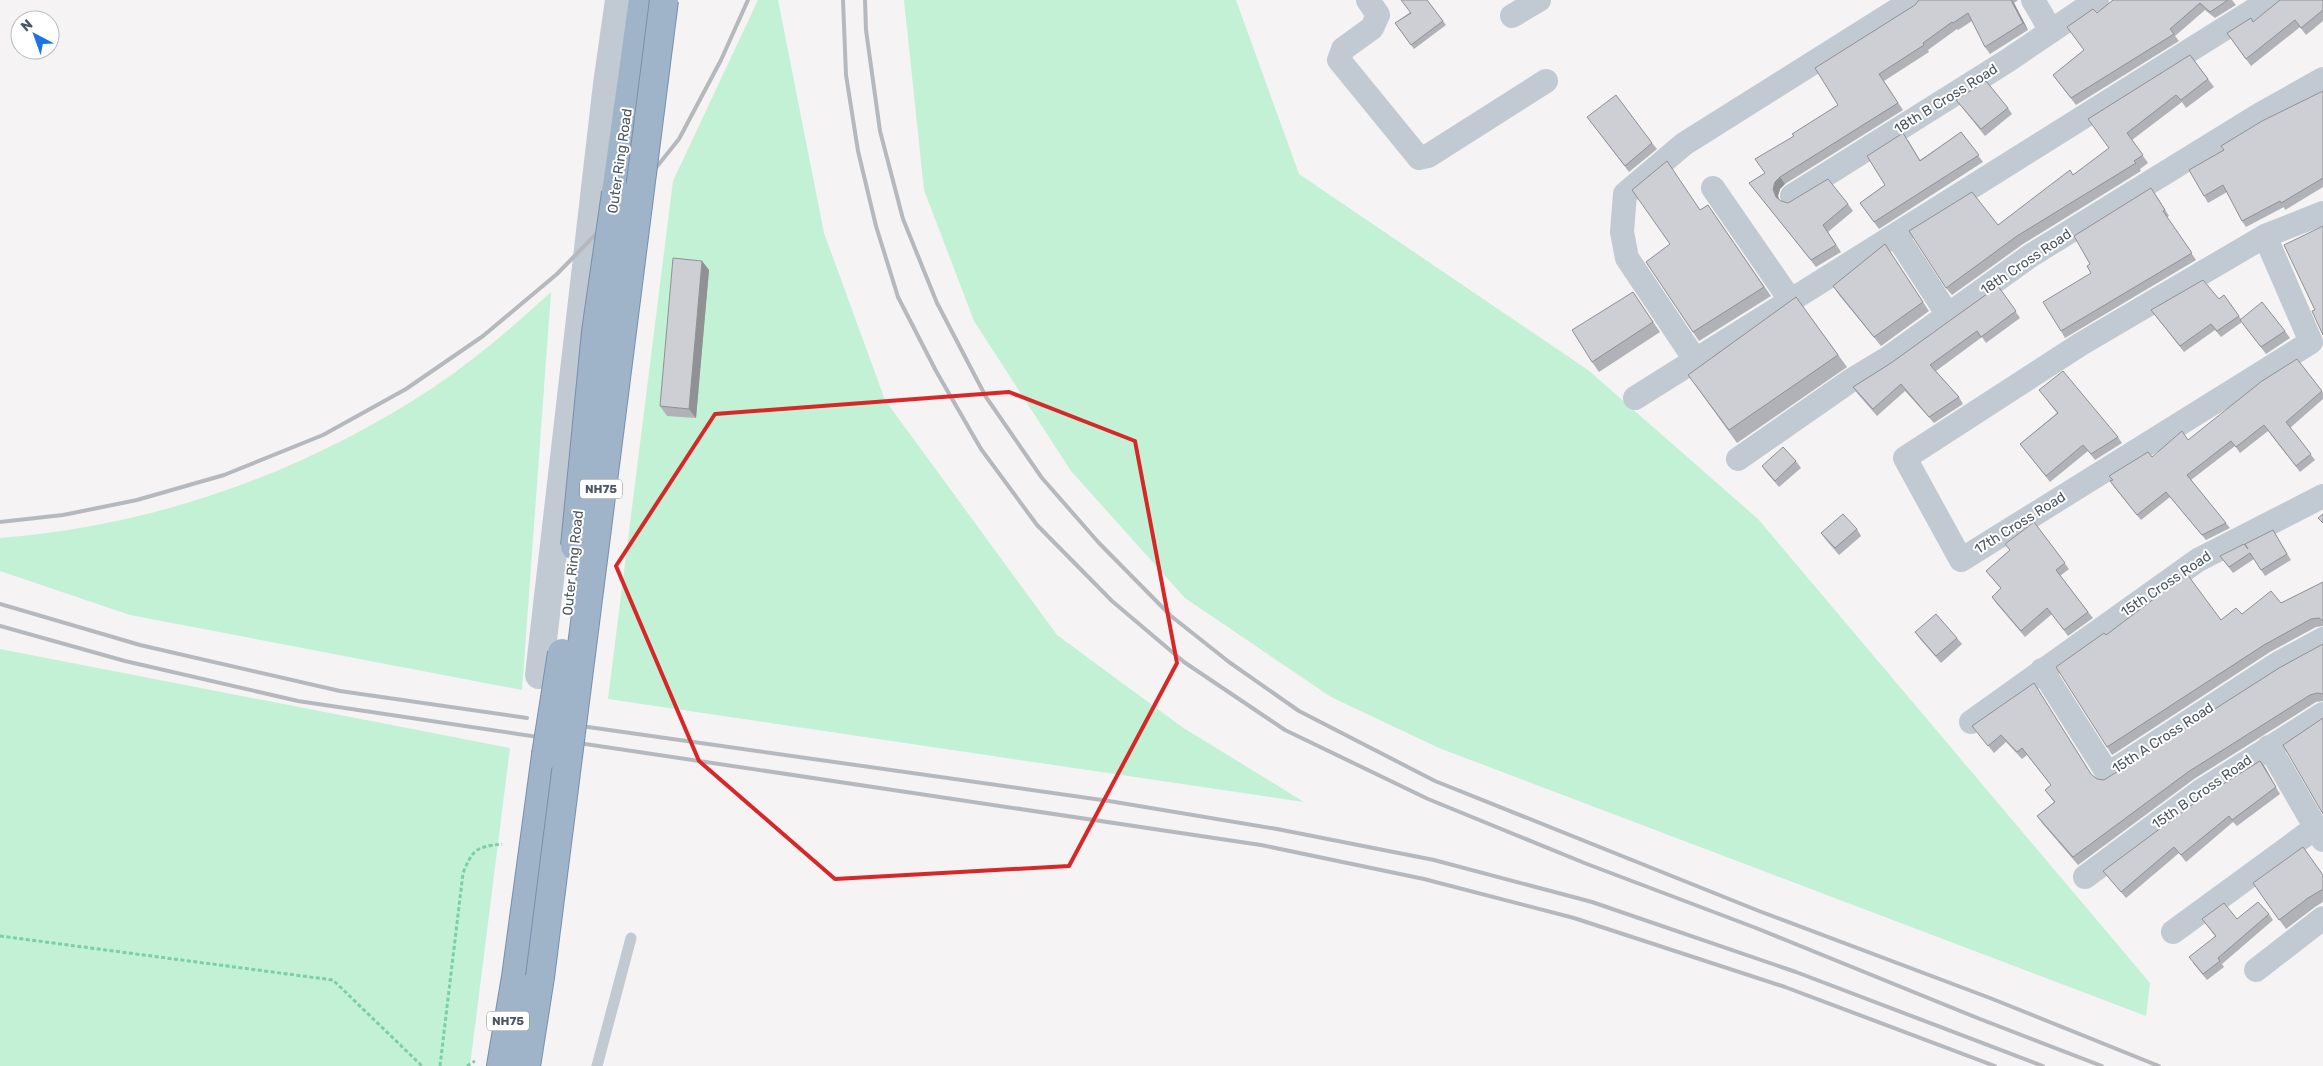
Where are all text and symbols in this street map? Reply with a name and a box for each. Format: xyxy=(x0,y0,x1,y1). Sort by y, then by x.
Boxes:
north arrow xyxy=(10,10,60,60)
text: N xyxy=(17,16,36,35)
street label: 18th B Cross Road xyxy=(1891,60,2001,138)
street label: Outer Ring Road xyxy=(604,107,636,215)
street label: 18th Cross Road xyxy=(1977,225,2075,299)
road number: NH75 xyxy=(580,479,622,498)
street label: 17th Cross Road xyxy=(1971,488,2069,558)
street label: Outer Ring Road xyxy=(559,510,587,616)
street label: 15th Cross Road xyxy=(2118,548,2214,620)
street label: 15th A Cross Road xyxy=(2109,699,2217,777)
street label: 15th B Cross Road xyxy=(2149,751,2255,833)
road number: NH75 xyxy=(487,1011,529,1030)

